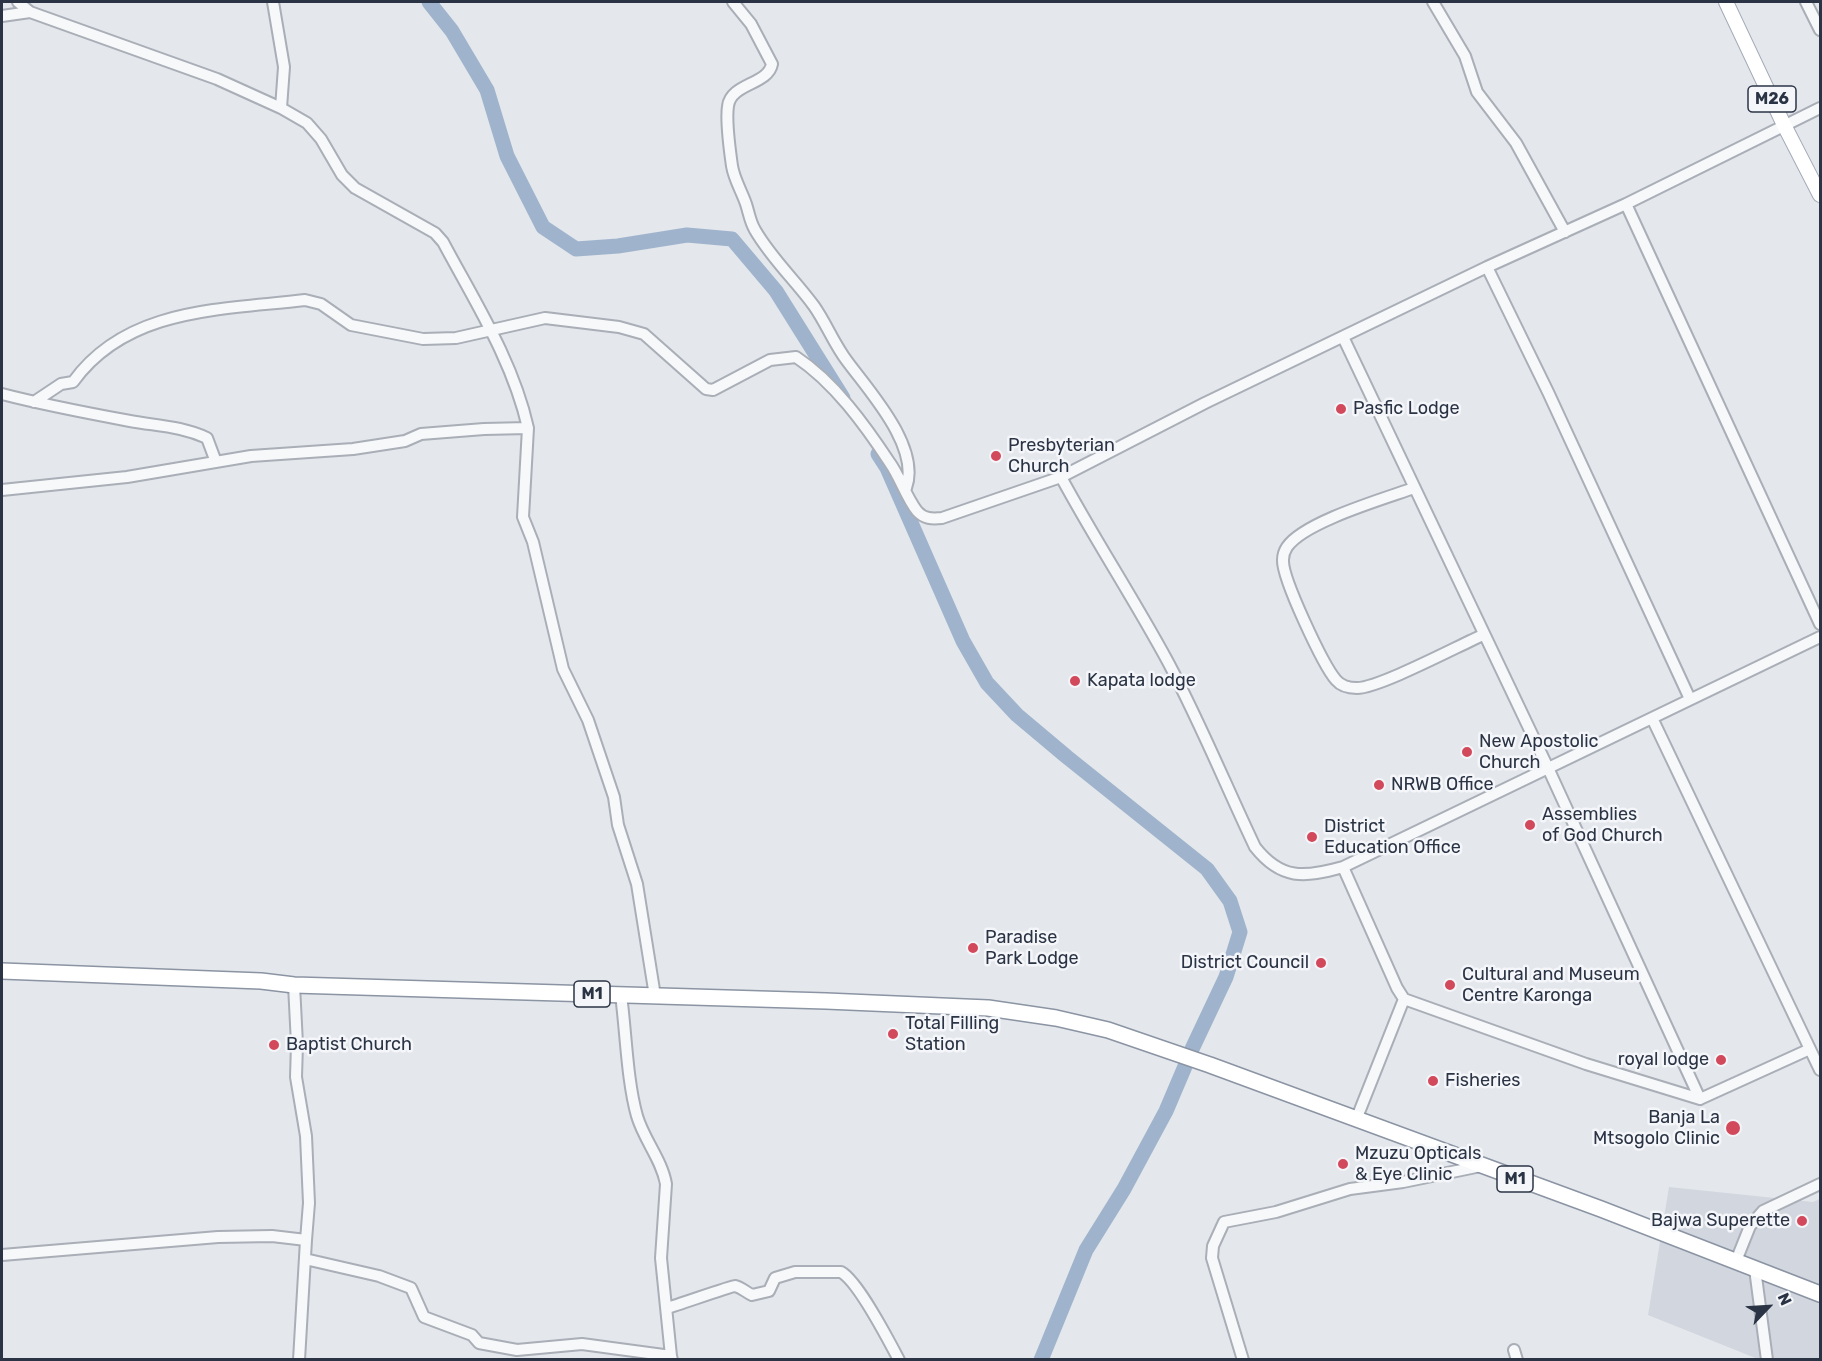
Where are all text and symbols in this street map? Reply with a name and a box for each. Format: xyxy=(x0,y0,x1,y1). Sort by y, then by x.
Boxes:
road number: M26 xyxy=(1748,86,1796,112)
place label: Pasfic Lodge xyxy=(1353,398,1460,420)
marker: Pasfic Lodge xyxy=(1334,402,1348,416)
place label: Presbyterian Church xyxy=(1008,435,1115,478)
marker: Presbyterian Church xyxy=(989,449,1003,463)
place label: Kapata lodge xyxy=(1087,670,1196,692)
marker: Kapata lodge xyxy=(1068,674,1082,688)
place label: New Apostolic Church xyxy=(1479,731,1599,774)
marker: New Apostolic Church xyxy=(1460,745,1474,759)
place label: NRWB Office xyxy=(1391,774,1494,796)
marker: NRWB Office xyxy=(1372,778,1386,792)
place label: Assemblies of God Church xyxy=(1542,804,1663,846)
place label: District Education Office xyxy=(1324,816,1461,858)
marker: Assemblies of God Church xyxy=(1523,818,1537,832)
marker: District Education Office xyxy=(1305,830,1319,844)
place label: Paradise Park Lodge xyxy=(985,927,1079,970)
marker: Paradise Park Lodge xyxy=(966,941,980,955)
place label: District Council xyxy=(1181,952,1309,974)
marker: District Council xyxy=(1314,956,1328,970)
place label: Cultural and Museum Centre Karonga xyxy=(1462,964,1640,1006)
marker: Cultural and Museum Centre Karonga xyxy=(1443,978,1457,992)
road number: M1 xyxy=(574,981,610,1007)
place label: Total Filling Station xyxy=(905,1013,999,1056)
marker: Total Filling Station xyxy=(886,1027,900,1041)
place label: Baptist Church xyxy=(286,1034,412,1056)
marker: Baptist Church xyxy=(267,1038,281,1052)
place label: royal lodge xyxy=(1618,1049,1709,1071)
marker: royal lodge xyxy=(1714,1053,1728,1067)
place label: Fisheries xyxy=(1445,1070,1521,1092)
marker: Fisheries xyxy=(1426,1074,1440,1088)
place label: Banja La Mtsogolo Clinic xyxy=(1593,1107,1720,1150)
marker: Banja La Mtsogolo Clinic xyxy=(1724,1119,1742,1137)
place label: Mzuzu Opticals & Eye Clinic xyxy=(1355,1143,1481,1186)
marker: Mzuzu Opticals & Eye Clinic xyxy=(1336,1157,1350,1171)
road number: M1 xyxy=(1497,1166,1533,1192)
place label: Bajwa Superette xyxy=(1651,1210,1790,1232)
marker: Bajwa Superette xyxy=(1795,1214,1809,1228)
north arrow xyxy=(1738,1277,1798,1337)
text: N xyxy=(1774,1290,1796,1308)

